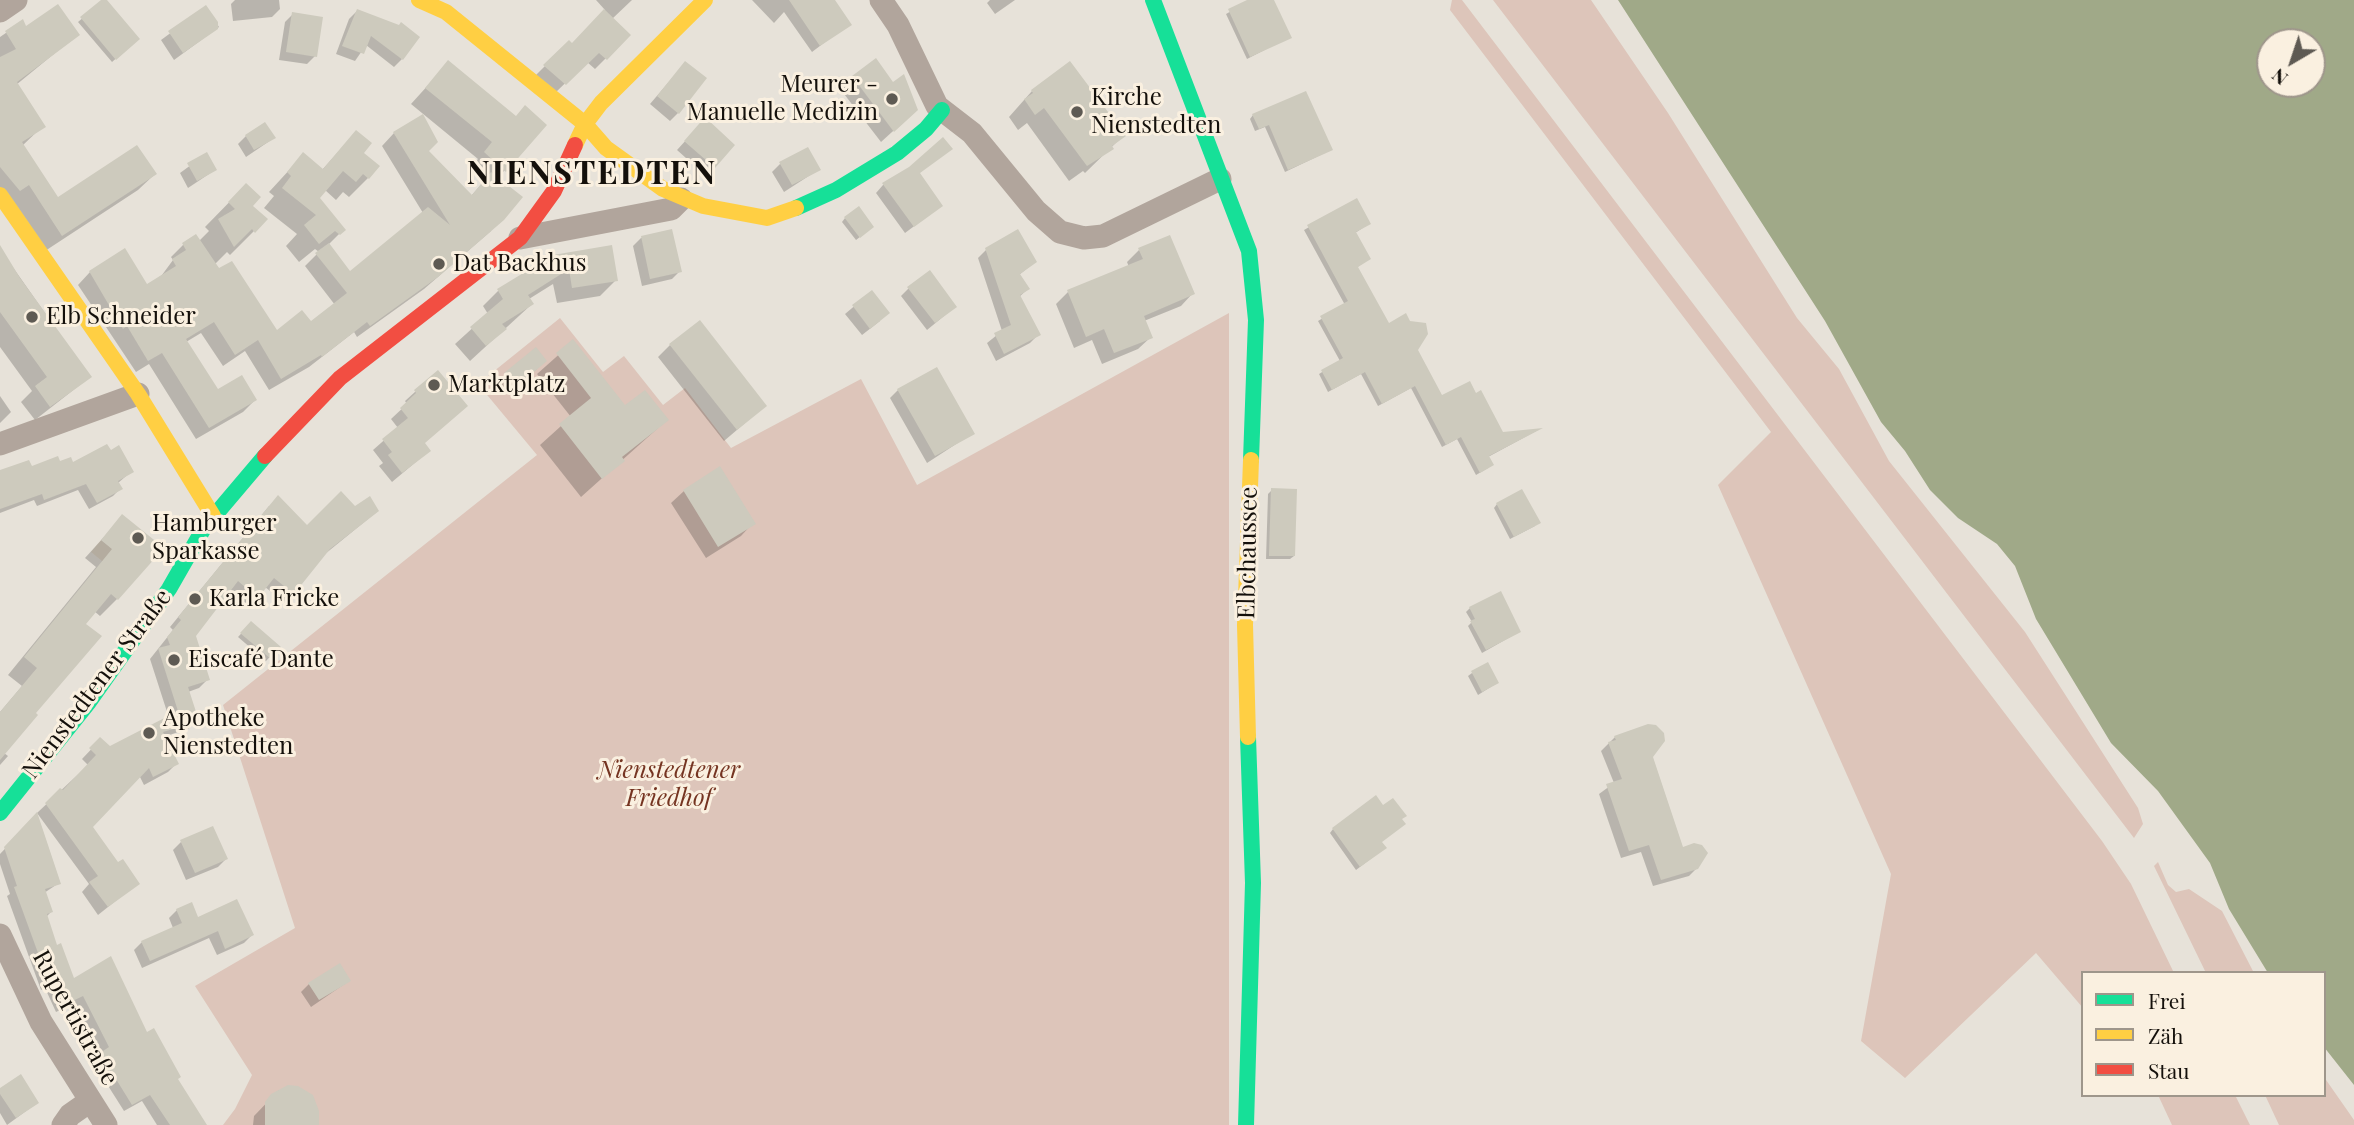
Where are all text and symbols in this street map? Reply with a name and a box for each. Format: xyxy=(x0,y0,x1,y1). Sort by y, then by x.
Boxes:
north arrow xyxy=(2256,28,2326,98)
text: N xyxy=(2266,63,2293,92)
place label: Meurer - Manuelle Medizin xyxy=(687,71,878,127)
place label: Kirche Nienstedten xyxy=(1091,84,1221,140)
marker: Meurer - Manuelle Medizin xyxy=(884,91,900,107)
marker: Kirche Nienstedten xyxy=(1069,104,1085,120)
district label: NIENSTEDTEN xyxy=(468,155,716,193)
place label: Dat Backhus xyxy=(453,250,586,278)
marker: Dat Backhus xyxy=(431,256,447,272)
place label: Elb Schneider xyxy=(46,303,196,331)
marker: Elb Schneider xyxy=(24,309,40,325)
place label: Marktplatz xyxy=(448,371,565,399)
marker: Marktplatz xyxy=(426,377,442,393)
street label: Elbchaussee xyxy=(1232,487,1264,619)
place label: Hamburger Sparkasse xyxy=(152,510,277,566)
marker: Hamburger Sparkasse xyxy=(130,530,146,546)
street label: Nienstedtener Straße xyxy=(16,584,178,784)
place label: Karla Fricke xyxy=(209,585,339,613)
marker: Karla Fricke xyxy=(187,591,203,607)
place label: Eiscafé Dante xyxy=(188,646,334,674)
marker: Eiscafé Dante xyxy=(166,652,182,668)
place label: Apotheke Nienstedten xyxy=(163,705,293,761)
marker: Apotheke Nienstedten xyxy=(141,725,157,741)
park label: Nienstedtener Friedhof xyxy=(598,757,740,813)
street label: Rupertistraße xyxy=(26,946,124,1090)
legend xyxy=(2081,971,2326,1097)
text: Frei xyxy=(2148,986,2186,1014)
text: Zäh xyxy=(2148,1021,2183,1049)
text: Stau xyxy=(2148,1056,2189,1084)

